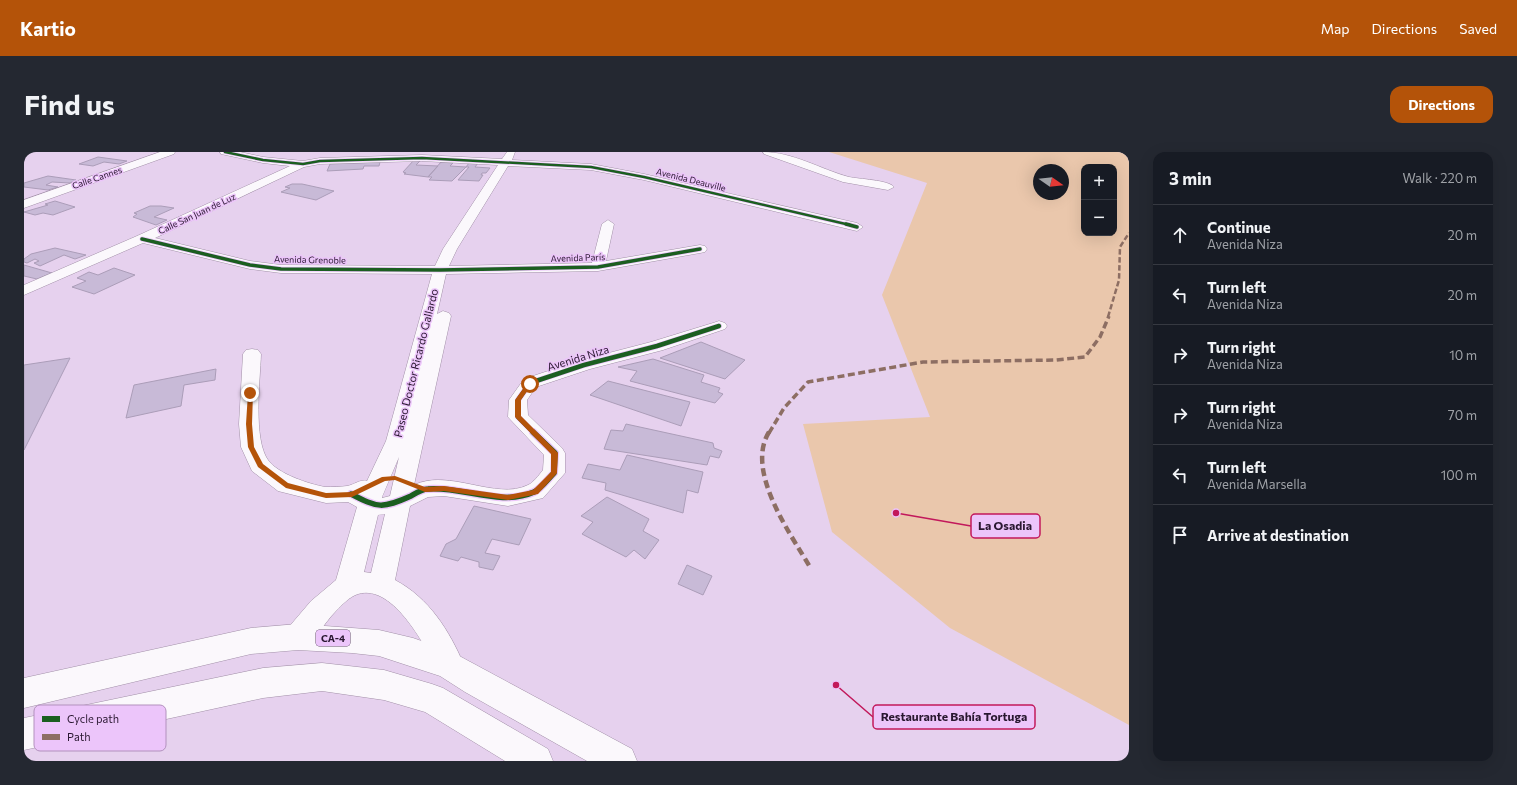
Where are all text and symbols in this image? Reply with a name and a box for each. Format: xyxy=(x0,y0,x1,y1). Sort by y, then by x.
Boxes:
text: Kartio xyxy=(20,17,76,40)
text: Map xyxy=(1321,20,1350,37)
text: Directions xyxy=(1372,20,1437,37)
text: Saved xyxy=(1459,20,1497,37)
button: Directions xyxy=(1390,86,1493,123)
text: Find us xyxy=(24,87,115,121)
street label: Calle Cannes xyxy=(70,164,123,191)
north arrow xyxy=(1033,164,1069,200)
map controls xyxy=(1081,164,1117,236)
button: + xyxy=(1081,164,1117,200)
street label: Avenida Deauville xyxy=(655,166,727,194)
text: 3 min xyxy=(1169,168,1212,189)
text: Walk · 220 m xyxy=(1403,170,1477,186)
street label: Calle San Juan de Luz xyxy=(156,191,238,236)
button: − xyxy=(1081,200,1117,236)
text: Continue xyxy=(1207,218,1271,236)
icon: ahead xyxy=(1169,224,1191,246)
text: 20 m xyxy=(1448,227,1477,243)
text: Avenida Niza xyxy=(1207,236,1283,252)
street label: Avenida París xyxy=(551,251,605,264)
street label: Avenida Grenoble xyxy=(274,253,346,266)
text: Turn left xyxy=(1207,278,1266,296)
icon: left xyxy=(1169,284,1191,306)
street label: Paseo Doctor Ricardo Gallardo xyxy=(391,287,440,439)
text: 20 m xyxy=(1448,287,1477,303)
text: Avenida Niza xyxy=(1207,296,1283,312)
text: Turn right xyxy=(1207,338,1276,356)
street label: Avenida Niza xyxy=(545,342,610,373)
icon: right xyxy=(1169,344,1191,366)
text: 10 m xyxy=(1449,347,1477,363)
text: Avenida Niza xyxy=(1207,356,1283,372)
route start xyxy=(521,375,539,393)
route end xyxy=(241,384,259,402)
text: Turn right xyxy=(1207,398,1276,416)
icon: right xyxy=(1169,404,1191,426)
text: 70 m xyxy=(1448,407,1477,423)
text: Avenida Niza xyxy=(1207,416,1283,432)
text: Turn left xyxy=(1207,458,1266,476)
icon: left xyxy=(1169,464,1191,486)
text: 100 m xyxy=(1441,467,1477,483)
text: Avenida Marsella xyxy=(1207,476,1307,492)
callout: La Osadia xyxy=(971,514,1040,538)
text: La Osadia xyxy=(978,518,1032,532)
icon: arrive xyxy=(1169,524,1191,546)
text: Arrive at destination xyxy=(1207,526,1349,544)
road number: CA-4 xyxy=(316,630,350,646)
legend xyxy=(34,705,166,751)
callout: Restaurante Bahía Tortuga xyxy=(873,705,1035,729)
text: Restaurante Bahía Tortuga xyxy=(881,709,1027,723)
text: Cycle path xyxy=(67,712,119,725)
text: Path xyxy=(67,730,90,743)

